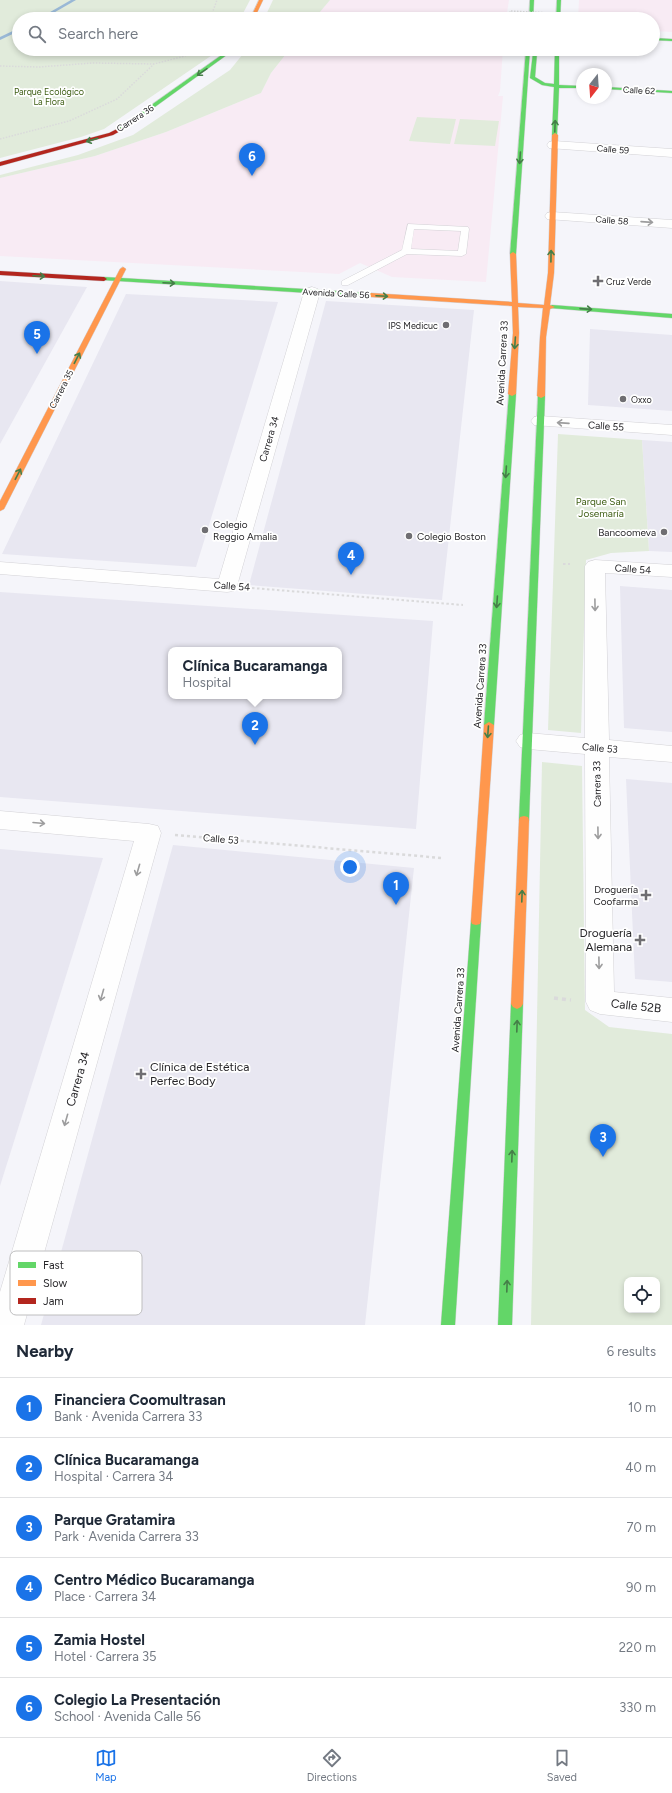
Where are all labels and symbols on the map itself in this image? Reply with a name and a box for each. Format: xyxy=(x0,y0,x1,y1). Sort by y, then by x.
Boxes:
one-way arrow xyxy=(197,68,208,76)
north arrow xyxy=(576,68,612,104)
street label: Calle 62 xyxy=(623,84,655,96)
park label: Parque Ecológico La Flora xyxy=(14,86,84,107)
street label: Carrera 36 xyxy=(114,102,156,134)
one-way arrow xyxy=(551,120,558,133)
one-way arrow xyxy=(86,137,99,144)
street label: Calle 59 xyxy=(596,142,630,156)
pin: 6 xyxy=(239,143,265,176)
one-way arrow xyxy=(517,151,524,164)
street label: Calle 58 xyxy=(595,213,629,227)
one-way arrow xyxy=(640,219,653,226)
one-way arrow xyxy=(547,250,555,263)
one-way arrow xyxy=(32,272,45,279)
marker: Cruz Verde xyxy=(593,276,603,286)
place label: Cruz Verde xyxy=(606,276,651,287)
one-way arrow xyxy=(162,280,175,287)
street label: Avenida Calle 56 xyxy=(302,286,370,300)
one-way arrow xyxy=(375,292,388,299)
one-way arrow xyxy=(579,306,592,313)
place label: IPS Medicuc xyxy=(388,320,438,331)
marker: IPS Medicuc xyxy=(441,320,451,330)
street label: Avenida Carrera 33 xyxy=(493,320,511,406)
pin: 5 xyxy=(24,321,50,354)
one-way arrow xyxy=(511,336,518,349)
one-way arrow xyxy=(74,353,81,365)
street label: Carrera 35 xyxy=(47,368,75,410)
marker: Oxxo xyxy=(618,394,628,404)
place label: Oxxo xyxy=(631,394,652,405)
street label: Carrera 34 xyxy=(256,415,282,463)
street label: Calle 55 xyxy=(588,418,625,434)
one-way arrow xyxy=(557,420,570,427)
one-way arrow xyxy=(503,465,510,478)
one-way arrow xyxy=(15,468,22,480)
park label: Parque San Josemaría xyxy=(576,495,627,520)
place label: Colegio Reggio Amalia xyxy=(213,518,277,543)
marker: Colegio Reggio Amalia xyxy=(200,525,210,535)
place label: Bancoomeva xyxy=(598,526,656,539)
marker: Bancoomeva xyxy=(659,527,669,537)
place label: Colegio Boston xyxy=(417,530,486,543)
marker: Colegio Boston xyxy=(404,531,414,541)
pin: 4 xyxy=(338,542,364,575)
street label: Calle 54 xyxy=(614,561,652,577)
street label: Calle 54 xyxy=(213,578,251,594)
one-way arrow xyxy=(494,595,501,608)
one-way arrow xyxy=(591,598,599,611)
street label: Avenida Carrera 33 xyxy=(471,643,489,729)
pin: 2 xyxy=(242,712,268,745)
one-way arrow xyxy=(485,725,492,738)
street label: Calle 53 xyxy=(582,740,618,756)
street label: Carrera 33 xyxy=(590,761,604,807)
one-way arrow xyxy=(32,819,45,827)
one-way arrow xyxy=(594,826,602,839)
street label: Calle 53 xyxy=(203,831,239,847)
your location xyxy=(340,857,360,877)
one-way arrow xyxy=(134,863,141,876)
pin: 1 xyxy=(383,872,409,905)
place label: Droguería Coofarma xyxy=(593,883,638,908)
one-way arrow xyxy=(518,890,525,903)
marker: Droguería Coofarma xyxy=(641,890,651,900)
place label: Droguería Alemana xyxy=(579,926,632,954)
marker: Droguería Alemana xyxy=(635,935,645,945)
one-way arrow xyxy=(595,956,603,969)
street label: Avenida Carrera 33 xyxy=(449,967,467,1053)
one-way arrow xyxy=(98,988,105,1001)
street label: Calle 52B xyxy=(610,996,662,1016)
one-way arrow xyxy=(513,1020,520,1033)
street label: Carrera 34 xyxy=(63,1049,93,1108)
place label: Clínica de Estética Perfec Body xyxy=(150,1060,249,1088)
marker: Clínica de Estética Perfec Body xyxy=(135,1068,147,1080)
one-way arrow xyxy=(62,1113,69,1126)
pin: 3 xyxy=(590,1124,616,1157)
one-way arrow xyxy=(508,1150,515,1163)
legend xyxy=(10,1251,142,1315)
text: Fast xyxy=(43,1259,64,1272)
text: Slow xyxy=(43,1277,67,1290)
one-way arrow xyxy=(503,1280,510,1293)
text: Jam xyxy=(43,1295,64,1308)

